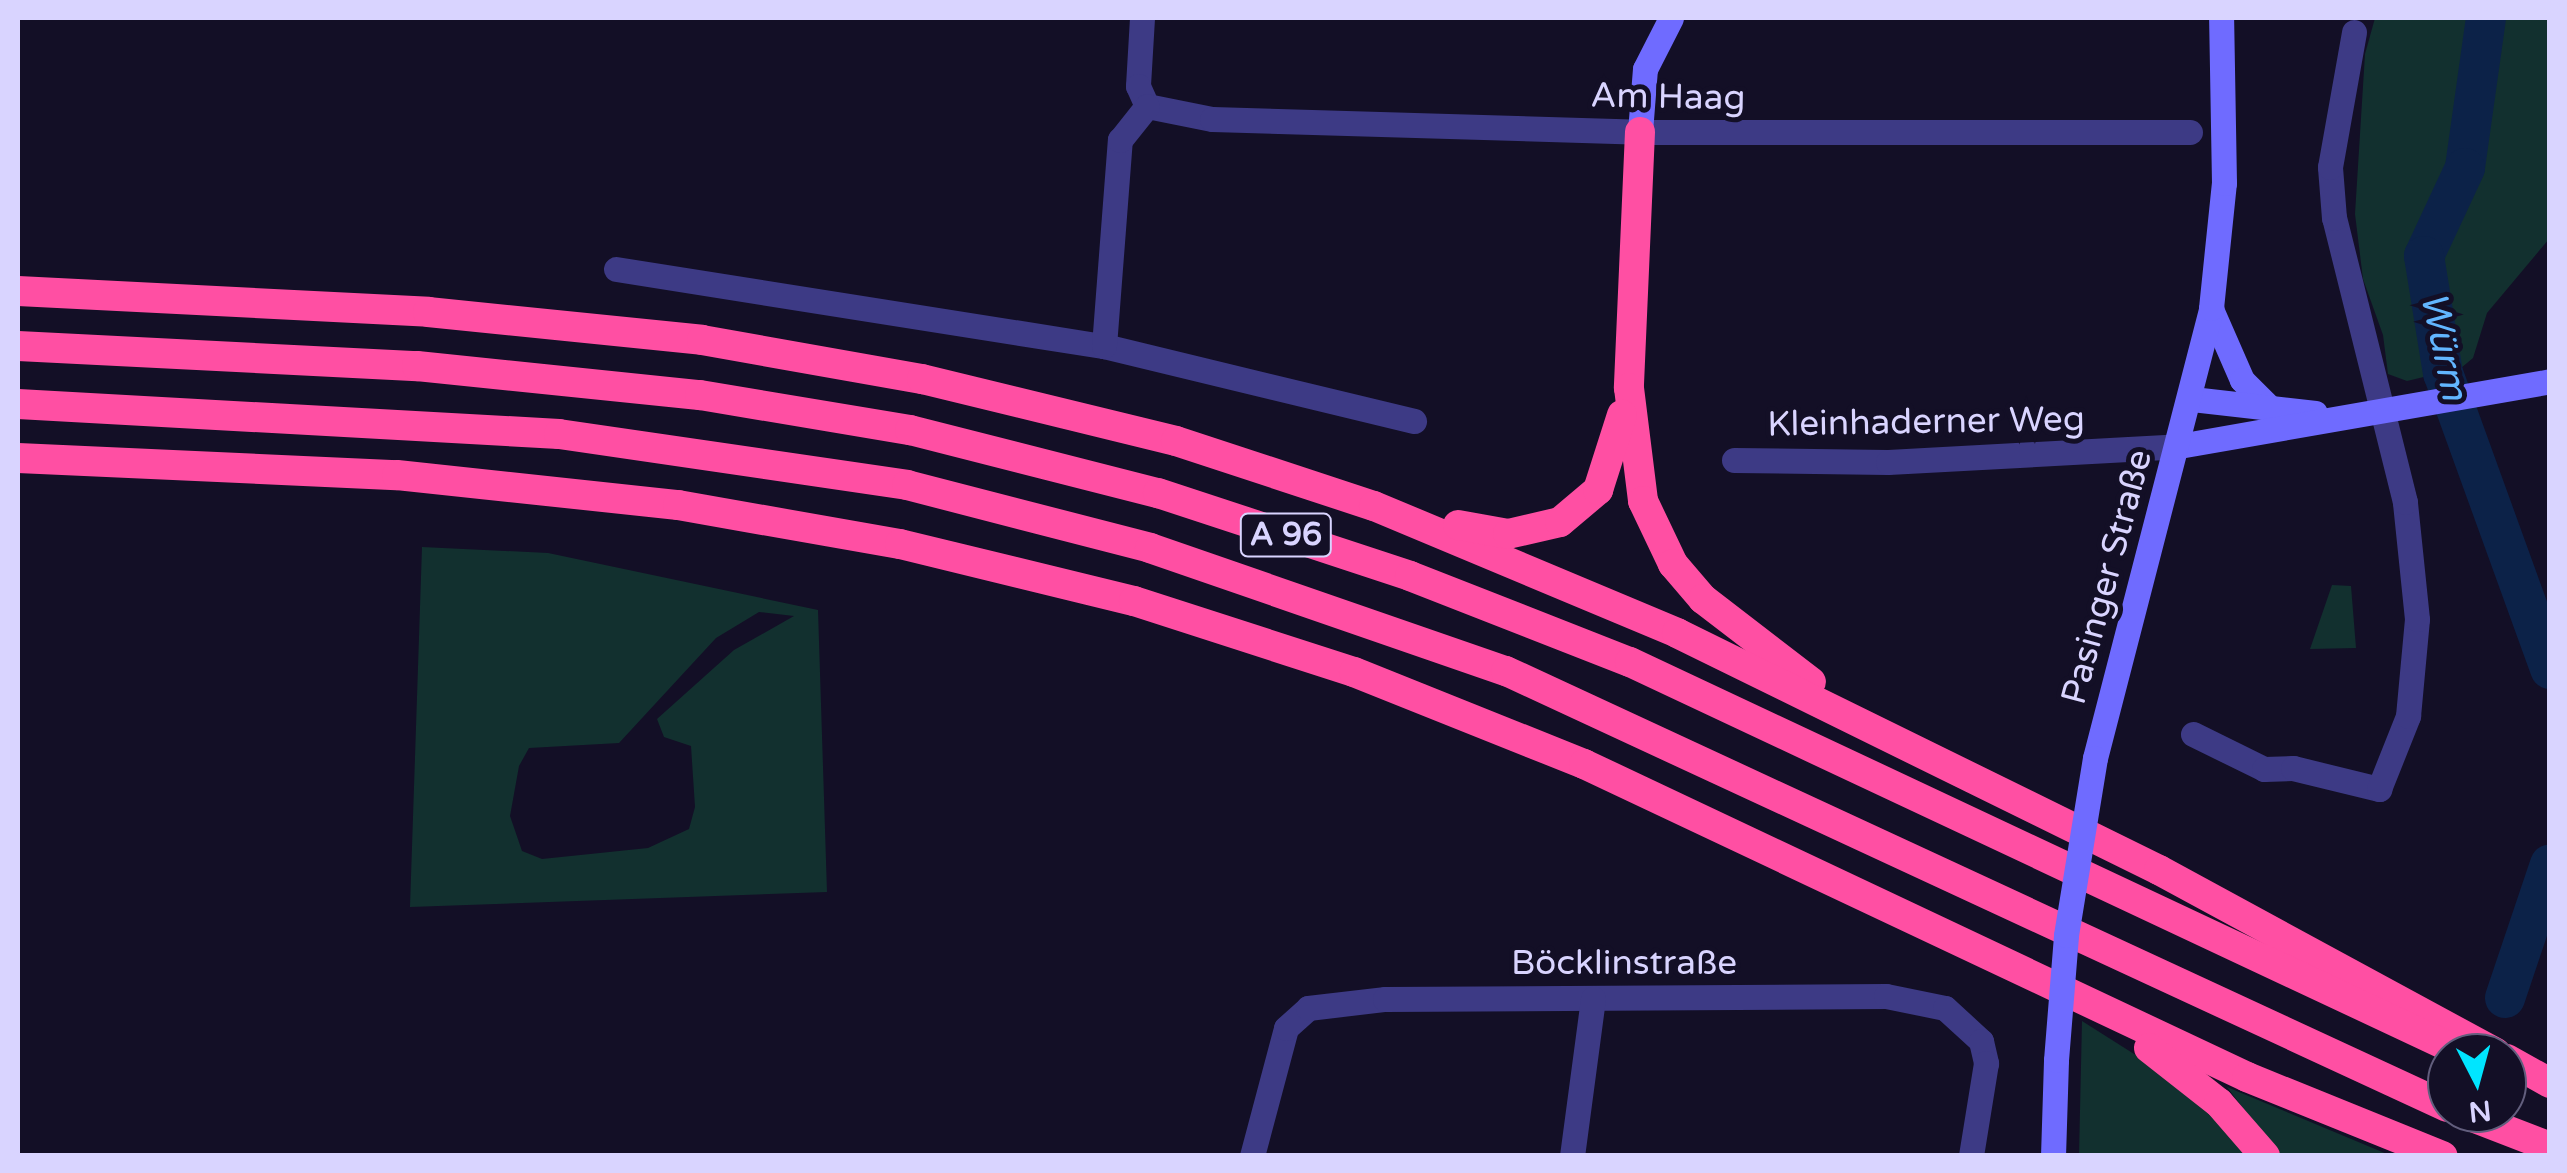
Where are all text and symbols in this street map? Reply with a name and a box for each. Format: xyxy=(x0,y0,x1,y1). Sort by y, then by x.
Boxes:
street label: Am Haag xyxy=(1590,75,1746,119)
water label: Würm xyxy=(2409,288,2477,404)
street label: Kleinhaderner Weg xyxy=(1767,398,2085,446)
street label: Pasinger Straße xyxy=(2053,445,2161,709)
road number: A 96 xyxy=(1238,508,1334,562)
street label: Böcklinstraße xyxy=(1511,942,1737,984)
north arrow xyxy=(2427,1033,2527,1133)
text: N xyxy=(2467,1093,2493,1129)

